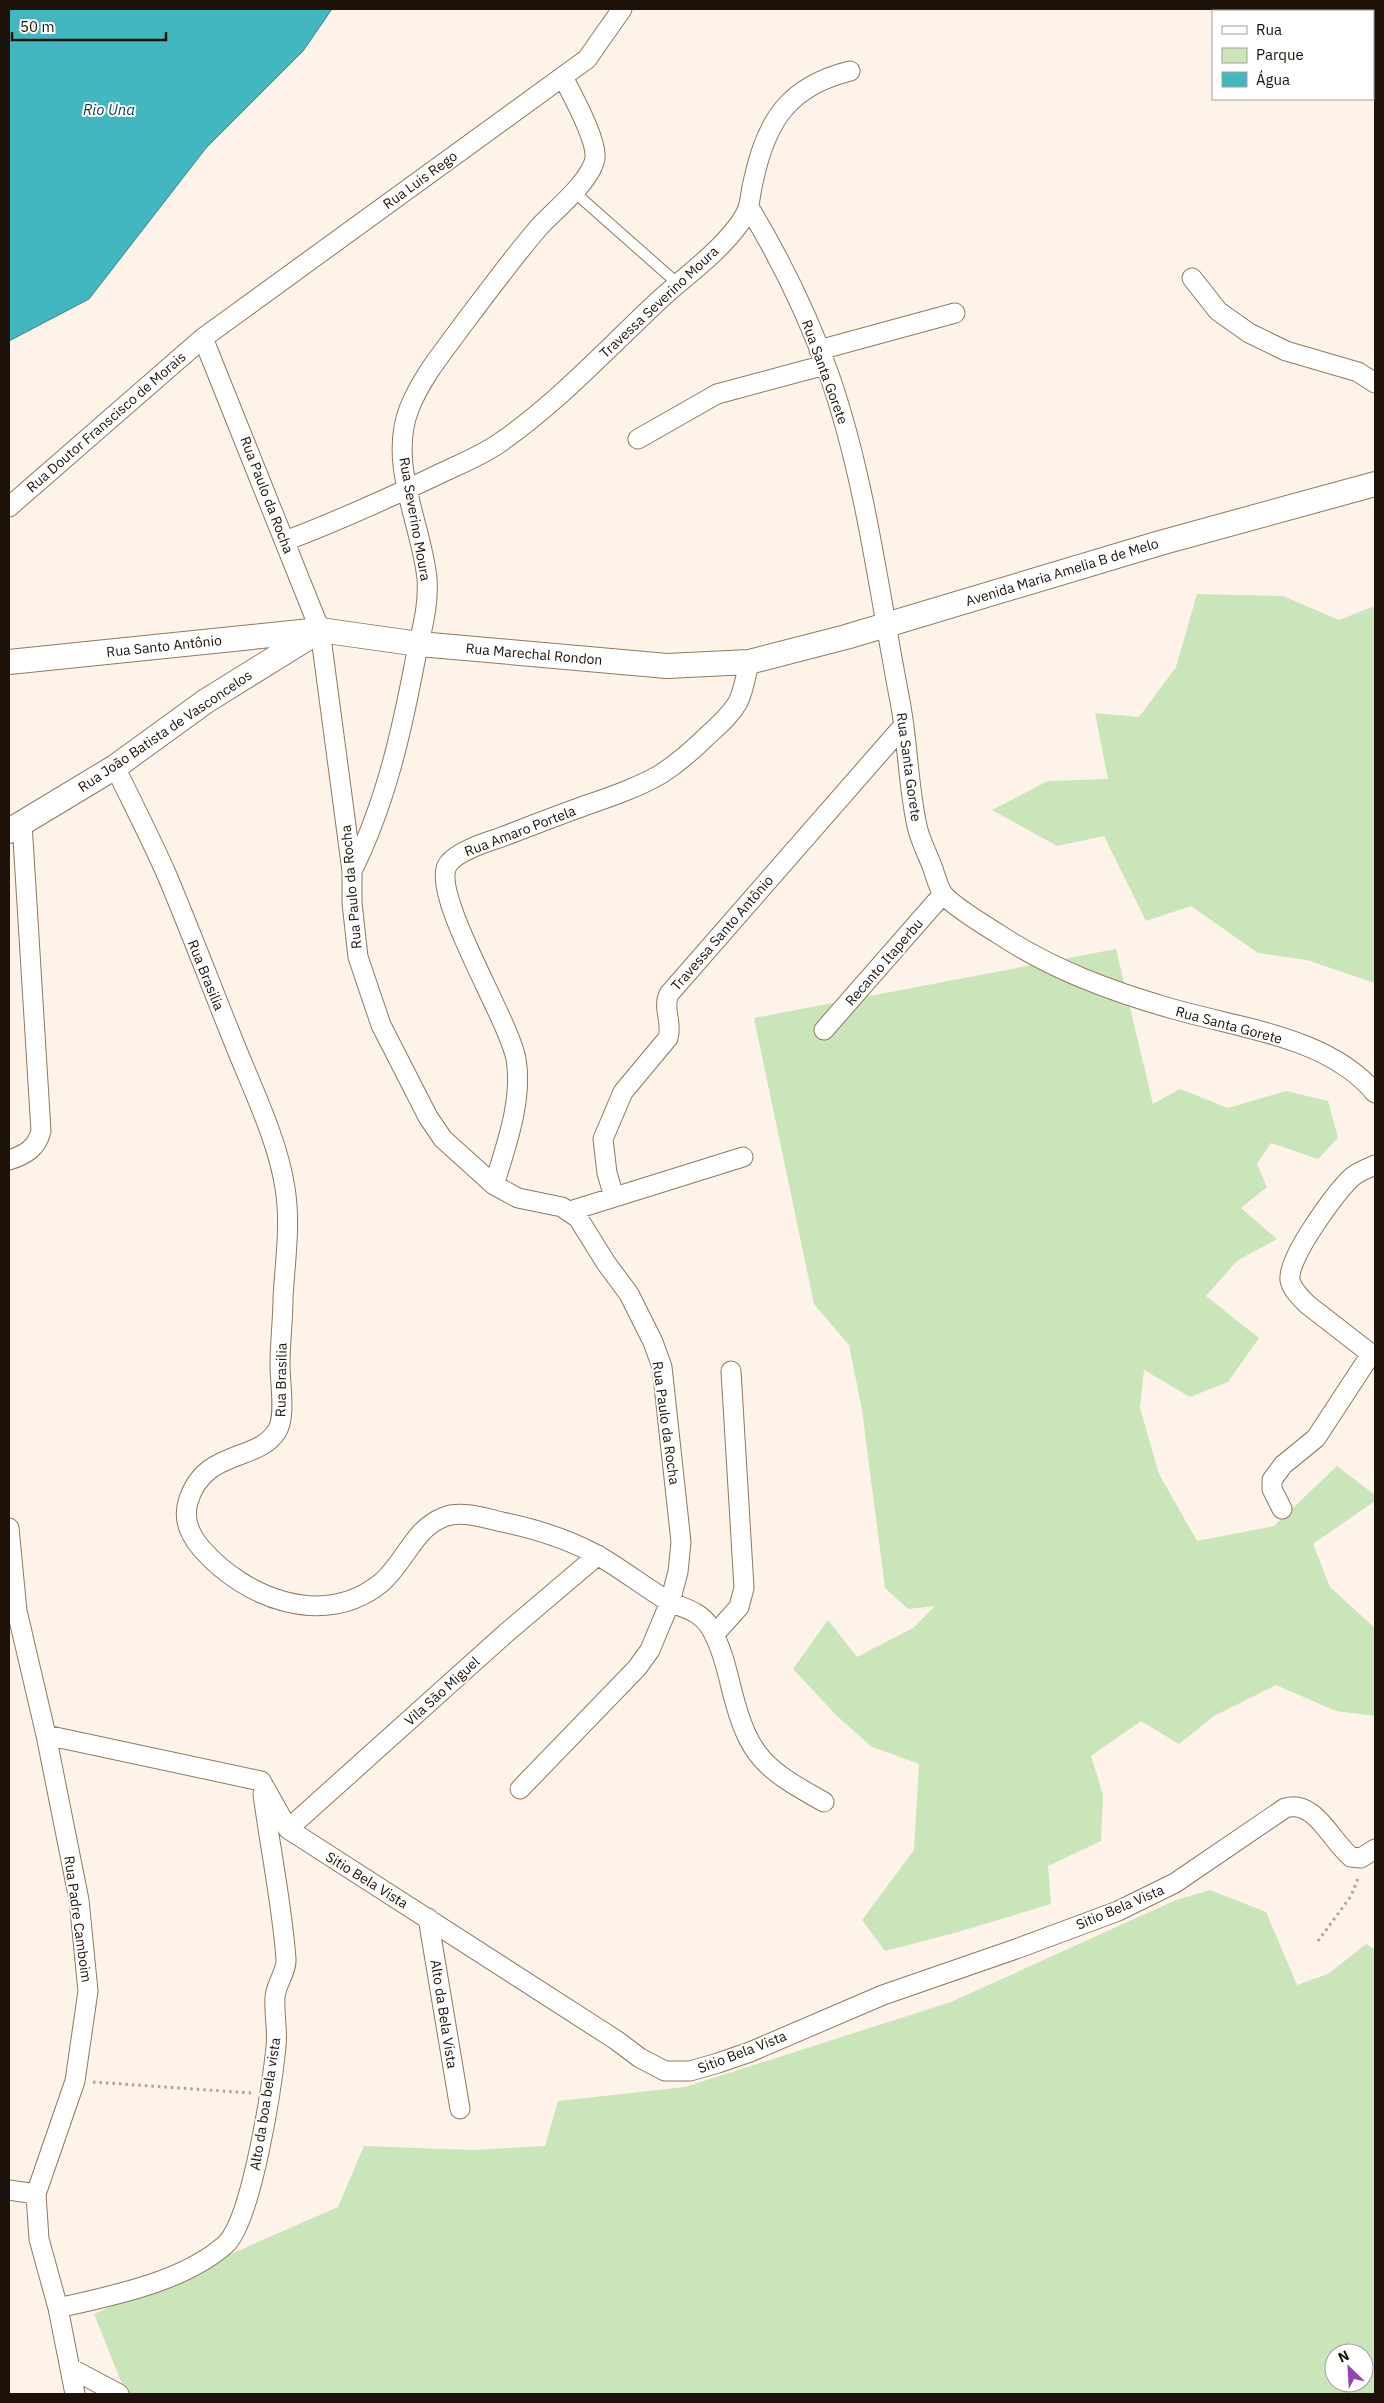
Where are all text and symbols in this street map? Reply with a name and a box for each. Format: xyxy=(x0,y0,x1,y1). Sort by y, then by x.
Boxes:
scale bar xyxy=(12,10,166,42)
legend xyxy=(1212,10,1374,100)
text: 50 m xyxy=(20,17,55,36)
text: Rua xyxy=(1256,20,1282,39)
text: Parque xyxy=(1256,45,1304,64)
text: Água xyxy=(1256,70,1290,89)
water label: Rio Una xyxy=(83,100,135,119)
street label: Rua Luis Rego xyxy=(379,147,461,213)
street label: Travessa Severino Moura xyxy=(596,242,723,362)
street label: Rua Santa Gorete xyxy=(798,317,852,427)
street label: Rua Doutor Franscisco de Morais xyxy=(23,348,190,496)
street label: Rua Paulo da Rocha xyxy=(236,434,298,557)
street label: Rua Severino Moura xyxy=(395,456,435,583)
street label: Avenida Maria Amelia B de Melo xyxy=(963,534,1161,610)
street label: Rua Santo Antônio xyxy=(105,631,223,661)
street label: Rua Marechal Rondon xyxy=(465,639,603,669)
street label: Rua João Batista de Vasconcelos xyxy=(75,666,256,796)
street label: Rua Santa Gorete xyxy=(892,711,926,823)
street label: Rua Amaro Portela xyxy=(462,801,579,860)
street label: Rua Paulo da Rocha xyxy=(337,824,365,950)
street label: Travessa Santo Antônio xyxy=(667,871,777,994)
street label: Recanto Itaperbu xyxy=(841,915,927,1009)
street label: Rua Brasilia xyxy=(184,937,228,1013)
street label: Rua Santa Gorete xyxy=(1174,1002,1285,1048)
street label: Rua Brasilia xyxy=(271,1342,291,1417)
street label: Rua Paulo da Rocha xyxy=(648,1360,684,1486)
street label: Vila São Miguel xyxy=(401,1652,483,1729)
street label: Sitio Bela Vista xyxy=(322,1848,412,1913)
street label: Rua Padre Camboim xyxy=(60,1854,96,1984)
street label: Sitio Bela Vista xyxy=(1073,1880,1167,1934)
street label: Alto da Bela Vista xyxy=(426,1958,462,2070)
street label: Sitio Bela Vista xyxy=(695,2027,789,2077)
street label: Alto da boa bela vista xyxy=(246,2036,284,2172)
north arrow xyxy=(1324,2343,1374,2393)
text: N xyxy=(1335,2346,1352,2367)

